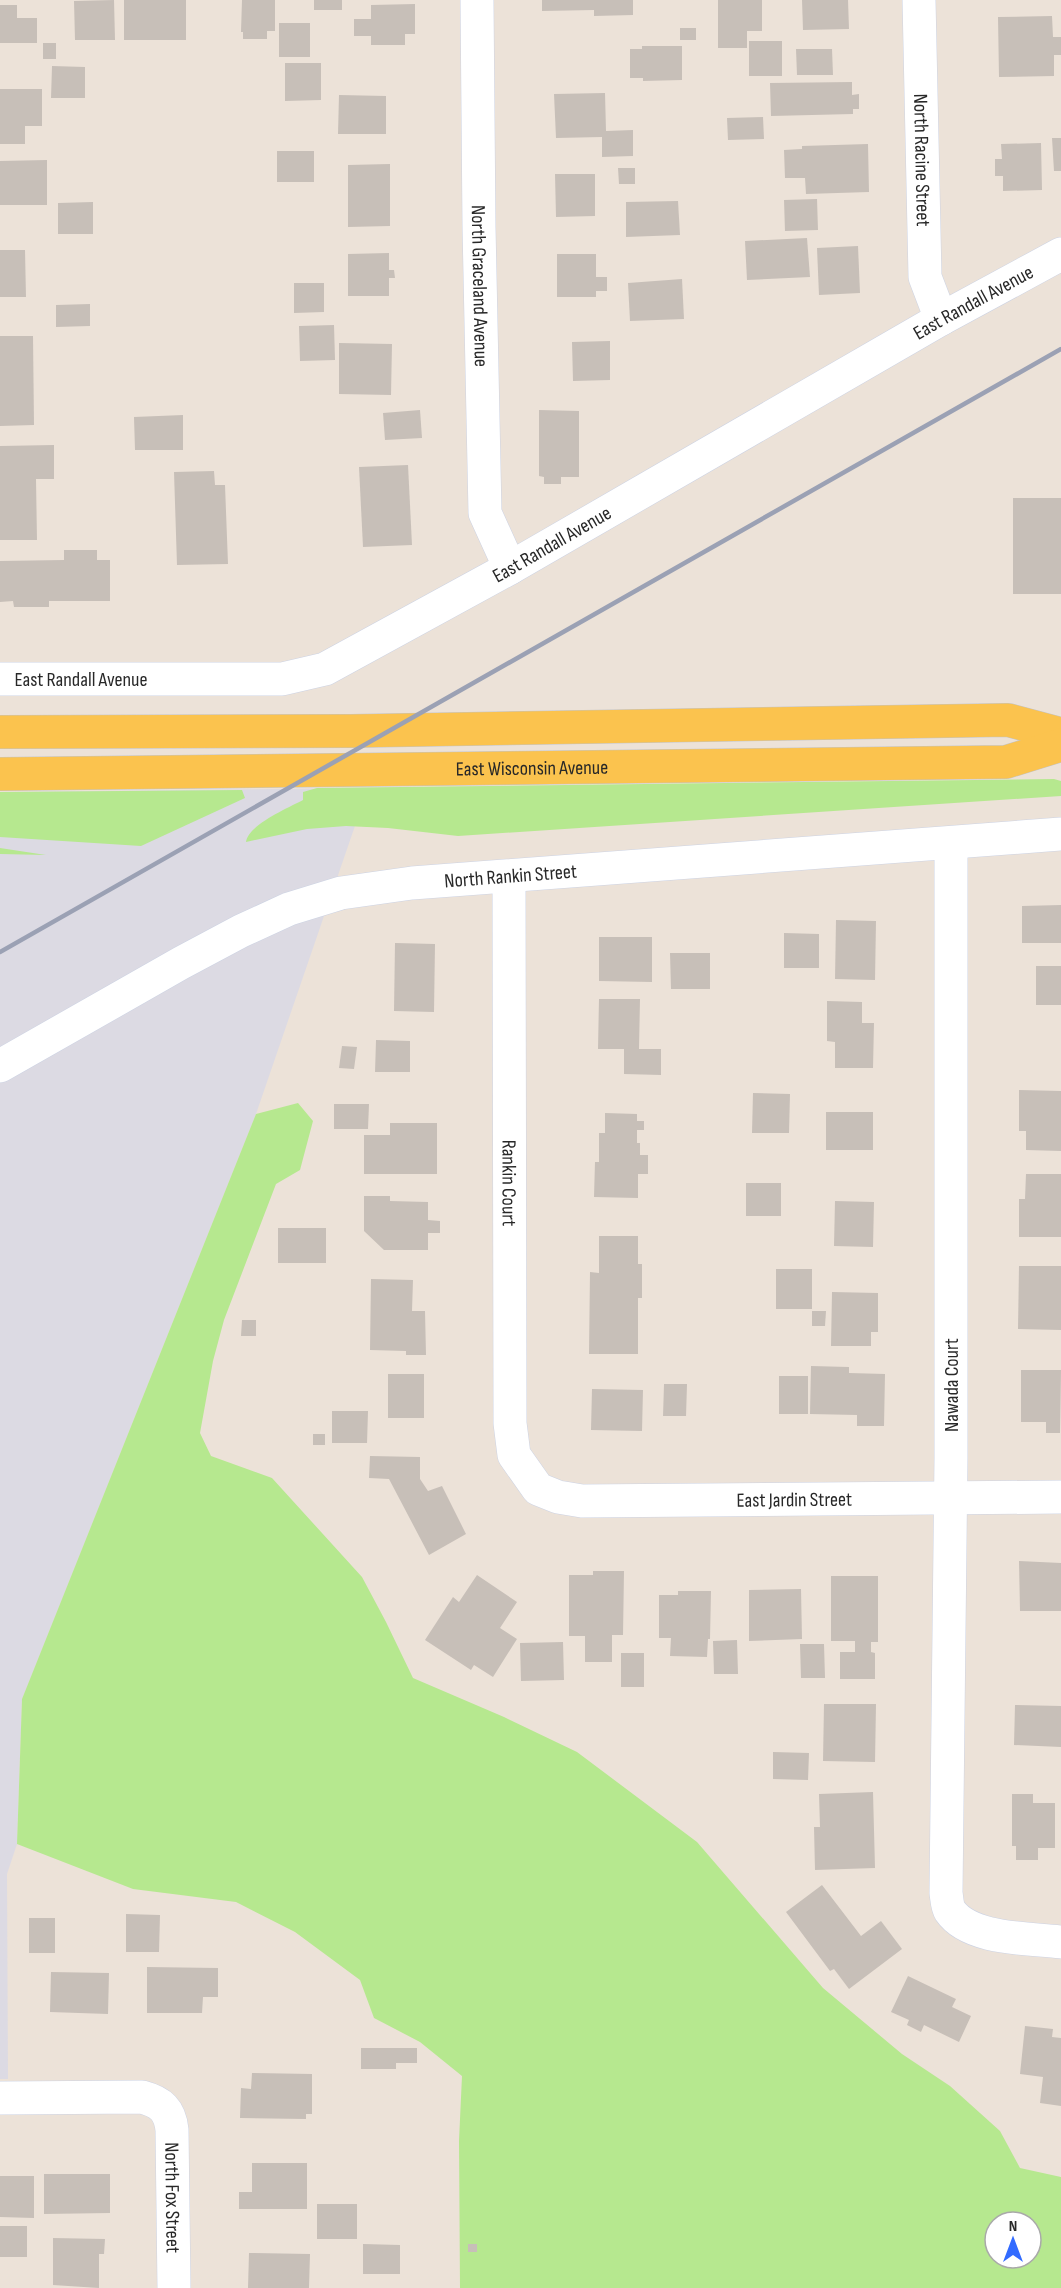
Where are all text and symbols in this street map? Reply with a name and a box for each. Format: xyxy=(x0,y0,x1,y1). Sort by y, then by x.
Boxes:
street label: North Racine Street xyxy=(908,93,935,227)
street label: North Graceland Avenue xyxy=(466,205,493,367)
street label: East Randall Avenue xyxy=(909,260,1038,345)
street label: East Randall Avenue xyxy=(489,501,616,588)
street label: East Randall Avenue xyxy=(14,668,148,692)
street label: East Wisconsin Avenue xyxy=(456,756,608,782)
street label: North Rankin Street xyxy=(443,860,578,894)
street label: Rankin Court xyxy=(496,1140,521,1226)
street label: Nawada Court xyxy=(940,1338,964,1432)
street label: East Jardin Street xyxy=(736,1488,852,1513)
street label: North Fox Street xyxy=(159,2142,185,2253)
north arrow xyxy=(983,2210,1043,2270)
text: N xyxy=(1009,2217,1017,2236)

